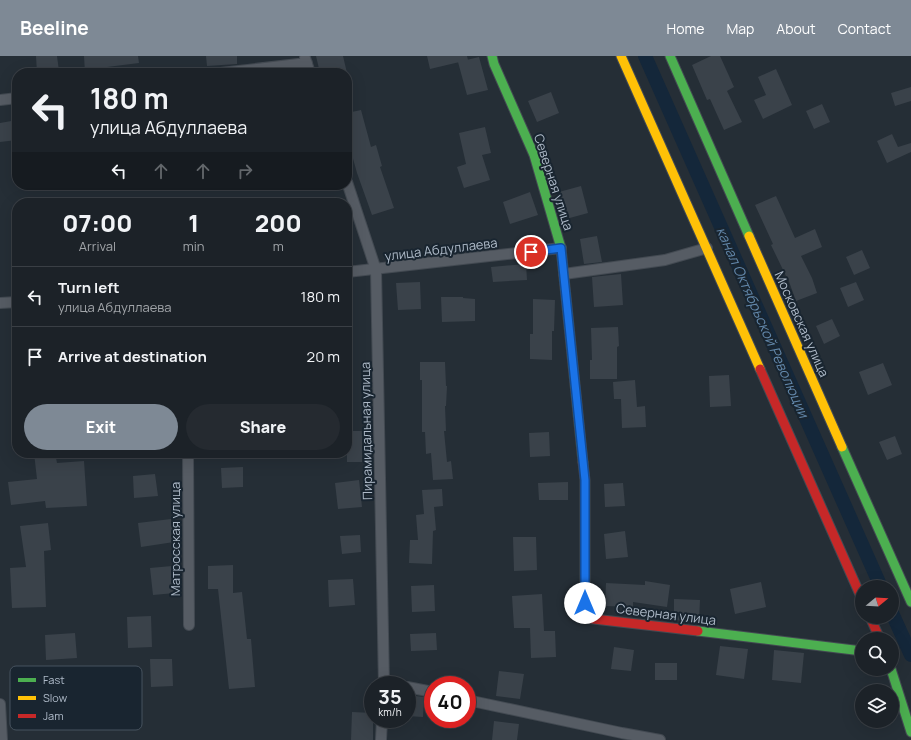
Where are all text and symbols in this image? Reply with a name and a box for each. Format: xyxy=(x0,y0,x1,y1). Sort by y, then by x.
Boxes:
text: Beeline xyxy=(20,15,89,41)
text: Home xyxy=(667,19,704,38)
text: Map xyxy=(726,19,754,38)
text: About xyxy=(776,19,816,38)
text: Contact xyxy=(838,19,891,38)
text: 180 m xyxy=(90,79,169,117)
icon: left xyxy=(24,84,76,136)
text: улица Абдуллаева xyxy=(90,115,247,139)
street label: Северная улица xyxy=(530,131,578,233)
icon: left xyxy=(108,160,130,182)
icon: ahead xyxy=(150,160,172,182)
icon: ahead xyxy=(192,160,214,182)
icon: right xyxy=(234,160,256,182)
text: 07:00 xyxy=(62,206,132,239)
text: 1 xyxy=(188,206,199,239)
text: 200 xyxy=(255,206,302,239)
water label: канал Октябрьской Революции xyxy=(712,224,814,421)
street label: улица Абдуллаева xyxy=(384,233,498,265)
pin xyxy=(514,235,548,269)
text: Arrival xyxy=(79,237,116,255)
text: min xyxy=(183,237,205,255)
text: m xyxy=(273,237,284,255)
icon: arrive xyxy=(520,241,542,263)
street label: Московская улица xyxy=(771,268,833,380)
text: Turn left xyxy=(58,277,120,298)
icon: left xyxy=(24,286,46,308)
text: 180 m xyxy=(301,286,340,307)
text: улица Абдуллаева xyxy=(58,298,171,316)
icon: arrive xyxy=(24,346,46,368)
text: Arrive at destination xyxy=(58,346,207,367)
text: 20 m xyxy=(307,346,340,367)
street label: Пирамидальная улица xyxy=(356,362,376,500)
button: Exit xyxy=(24,404,178,450)
button: Share xyxy=(186,404,340,450)
street label: Матросская улица xyxy=(166,482,184,596)
north arrow xyxy=(855,580,899,624)
map controls xyxy=(855,580,899,728)
position arrow xyxy=(564,582,606,624)
street label: Северная улица xyxy=(615,599,717,629)
button: search xyxy=(855,632,899,676)
legend xyxy=(10,666,142,730)
text: Fast xyxy=(43,672,65,687)
speed limit sign: 40 xyxy=(424,676,476,728)
text: 35 xyxy=(378,683,402,710)
button: layers xyxy=(855,684,899,728)
text: Slow xyxy=(43,690,68,705)
text: km/h xyxy=(378,705,402,719)
text: Jam xyxy=(43,708,64,723)

